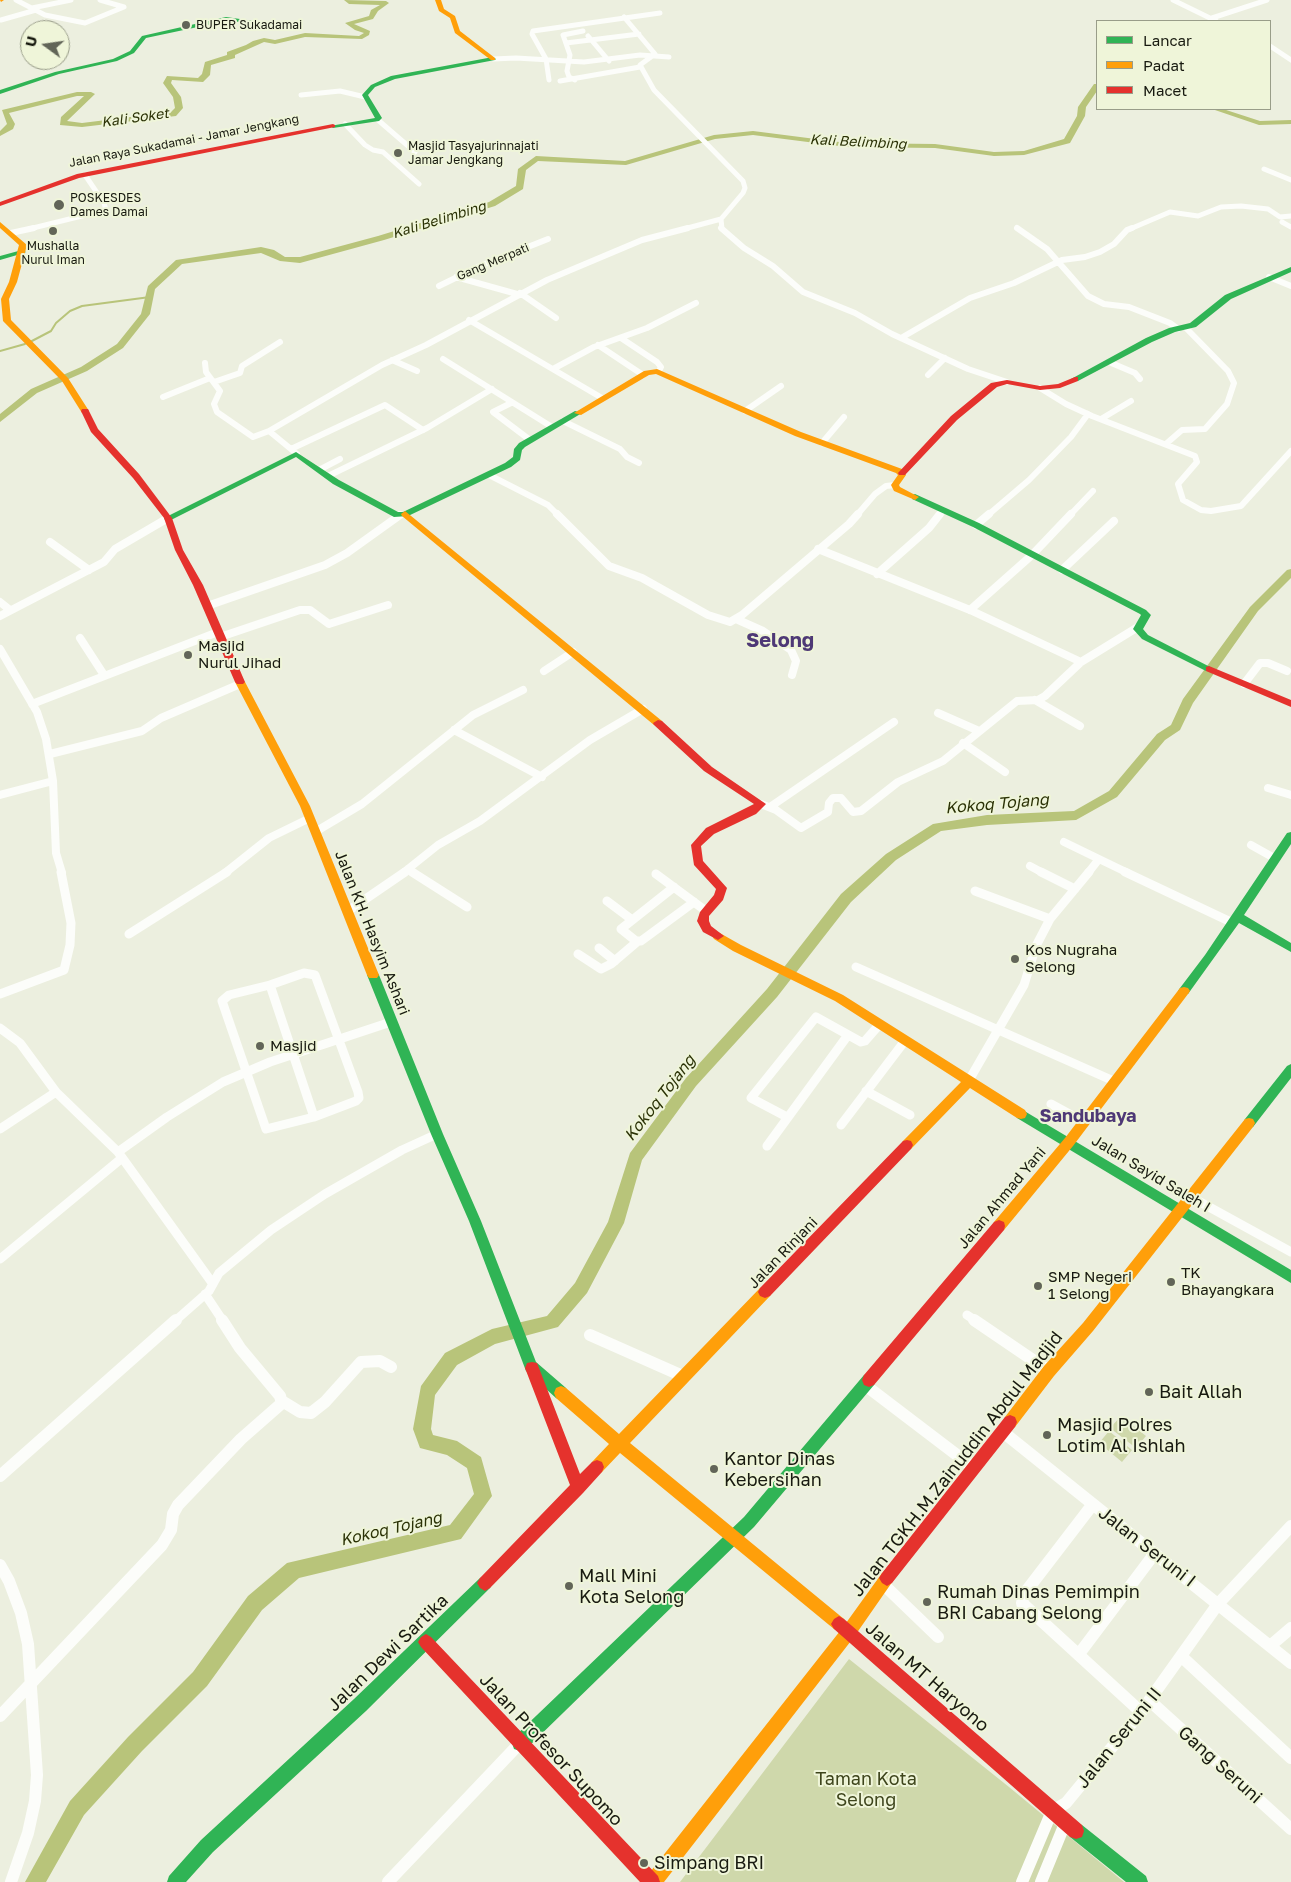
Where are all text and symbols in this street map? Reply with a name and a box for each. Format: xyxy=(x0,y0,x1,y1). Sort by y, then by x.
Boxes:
place label: BUPER Sukadamai xyxy=(196,18,302,32)
marker: BUPER Sukadamai xyxy=(180,19,192,31)
north arrow xyxy=(20,20,70,70)
legend xyxy=(1096,20,1271,110)
text: Lancar xyxy=(1143,31,1192,49)
text: U xyxy=(21,34,40,49)
text: Padat xyxy=(1143,56,1185,74)
text: Macet xyxy=(1143,81,1187,99)
water label: Kali Soket xyxy=(100,105,170,131)
street label: Jalan Raya Sukadamai - Jamar Jengkang xyxy=(68,112,300,170)
water label: Kali Belimbing xyxy=(809,131,907,153)
place label: Masjid Tasyajurinnajati Jamar Jengkang xyxy=(408,139,539,167)
marker: Masjid Tasyajurinnajati Jamar Jengkang xyxy=(392,147,404,159)
place label: POSKESDES Dames Damai xyxy=(70,191,148,219)
marker: POSKESDES Dames Damai xyxy=(52,198,66,212)
water label: Kali Belimbing xyxy=(390,198,488,242)
marker: Mushalla Nurul Iman xyxy=(47,225,59,237)
place label: Mushalla Nurul Iman xyxy=(21,239,85,267)
street label: Gang Merpati xyxy=(455,240,531,284)
district label: Selong xyxy=(746,629,814,653)
place label: Masjid Nurul Jihad xyxy=(198,637,281,672)
marker: Masjid Nurul Jihad xyxy=(182,649,194,661)
water label: Kokoq Tojang xyxy=(945,790,1049,818)
street label: Jalan KH. Hasyim Ashari xyxy=(331,848,413,1018)
place label: Kos Nugraha Selong xyxy=(1025,941,1117,976)
marker: Kos Nugraha Selong xyxy=(1009,953,1021,965)
place label: Masjid xyxy=(270,1037,317,1055)
marker: Masjid xyxy=(254,1040,266,1052)
water label: Kokoq Tojang xyxy=(621,1051,699,1145)
district label: Sandubaya xyxy=(1039,1105,1137,1127)
street label: Jalan Sayid Saleh I xyxy=(1088,1131,1214,1217)
street label: Jalan Ahmad Yani xyxy=(954,1144,1050,1252)
street label: Jalan Rinjani xyxy=(744,1214,822,1292)
place label: TK Bhayangkara xyxy=(1181,1264,1274,1299)
place label: SMP Negeri 1 Selong xyxy=(1048,1268,1132,1303)
marker: TK Bhayangkara xyxy=(1165,1276,1177,1288)
marker: SMP Negeri 1 Selong xyxy=(1032,1280,1044,1292)
street label: Jalan TGKH.M.Zainuddin Abdul Madjid xyxy=(847,1327,1067,1601)
place label: Bait Allah xyxy=(1159,1381,1242,1403)
marker: Bait Allah xyxy=(1143,1386,1155,1398)
place label: Masjid Polres Lotim Al Ishlah xyxy=(1057,1414,1186,1456)
marker: Masjid Polres Lotim Al Ishlah xyxy=(1041,1429,1053,1441)
place label: Kantor Dinas Kebersihan xyxy=(724,1448,835,1490)
marker: Kantor Dinas Kebersihan xyxy=(708,1463,720,1475)
street label: Jalan Seruni I xyxy=(1094,1502,1200,1592)
water label: Kokoq Tojang xyxy=(338,1508,444,1550)
place label: Mall Mini Kota Selong xyxy=(579,1565,684,1608)
marker: Mall Mini Kota Selong xyxy=(563,1580,575,1592)
place label: Rumah Dinas Pemimpin BRI Cabang Selong xyxy=(937,1581,1140,1624)
street label: Jalan Dewi Sartika xyxy=(323,1590,453,1716)
marker: Rumah Dinas Pemimpin BRI Cabang Selong xyxy=(921,1596,933,1608)
street label: Jalan MT Haryono xyxy=(861,1617,993,1737)
street label: Jalan Profesor Supomo xyxy=(475,1669,627,1831)
street label: Jalan Seruni II xyxy=(1072,1683,1166,1793)
street label: Gang Seruni xyxy=(1174,1722,1266,1808)
park label: Taman Kota Selong xyxy=(815,1768,917,1810)
place label: Simpang BRI xyxy=(654,1852,764,1874)
marker: Simpang BRI xyxy=(638,1857,650,1869)

